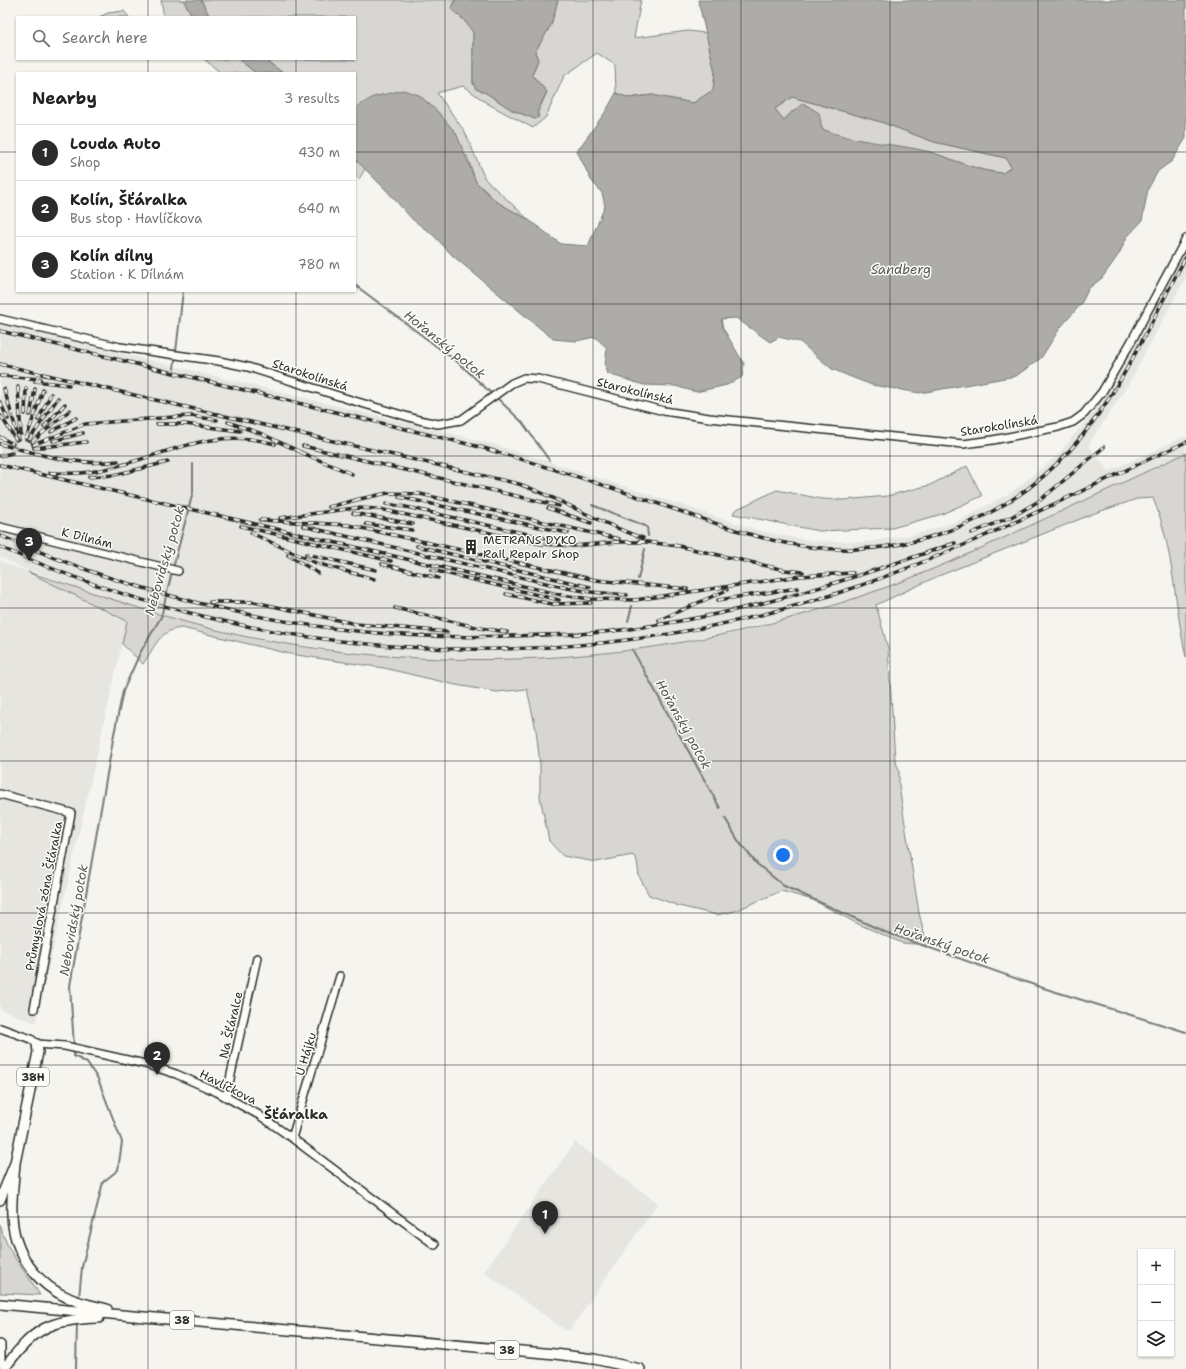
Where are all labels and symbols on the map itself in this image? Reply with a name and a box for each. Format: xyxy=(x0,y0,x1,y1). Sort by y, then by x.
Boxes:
water label: Sandberg xyxy=(871,261,931,278)
water label: Hořanský potok xyxy=(400,306,489,383)
street label: Starokolínská xyxy=(270,355,350,395)
street label: Starokolínská xyxy=(595,374,675,408)
street label: Starokolínská xyxy=(959,412,1039,440)
water label: Nebovidský potok xyxy=(141,504,188,618)
street label: K Dílnám xyxy=(60,524,114,552)
pin: 3 xyxy=(16,528,42,561)
place label: METRANS DYKO Rail Repair Shop xyxy=(483,532,580,562)
building icon: METRANS DYKO Rail Repair Shop xyxy=(462,538,480,556)
water label: Hořanský potok xyxy=(652,676,716,773)
street label: Průmyslová zóna Šťáralka xyxy=(22,819,66,972)
your location xyxy=(773,845,793,865)
water label: Nebovidský potok xyxy=(55,863,92,977)
water label: Hořanský potok xyxy=(892,919,992,968)
street label: Na Šťáralce xyxy=(216,990,247,1060)
street label: U Hájku xyxy=(292,1030,320,1078)
pin: 2 xyxy=(144,1042,170,1075)
street label: Havlíčkova xyxy=(197,1066,260,1108)
road number: 38H xyxy=(17,1068,49,1086)
district label: Šťáralka xyxy=(264,1105,328,1123)
pin: 1 xyxy=(532,1201,558,1234)
road number: 38 xyxy=(170,1311,194,1329)
road number: 38 xyxy=(495,1341,519,1359)

